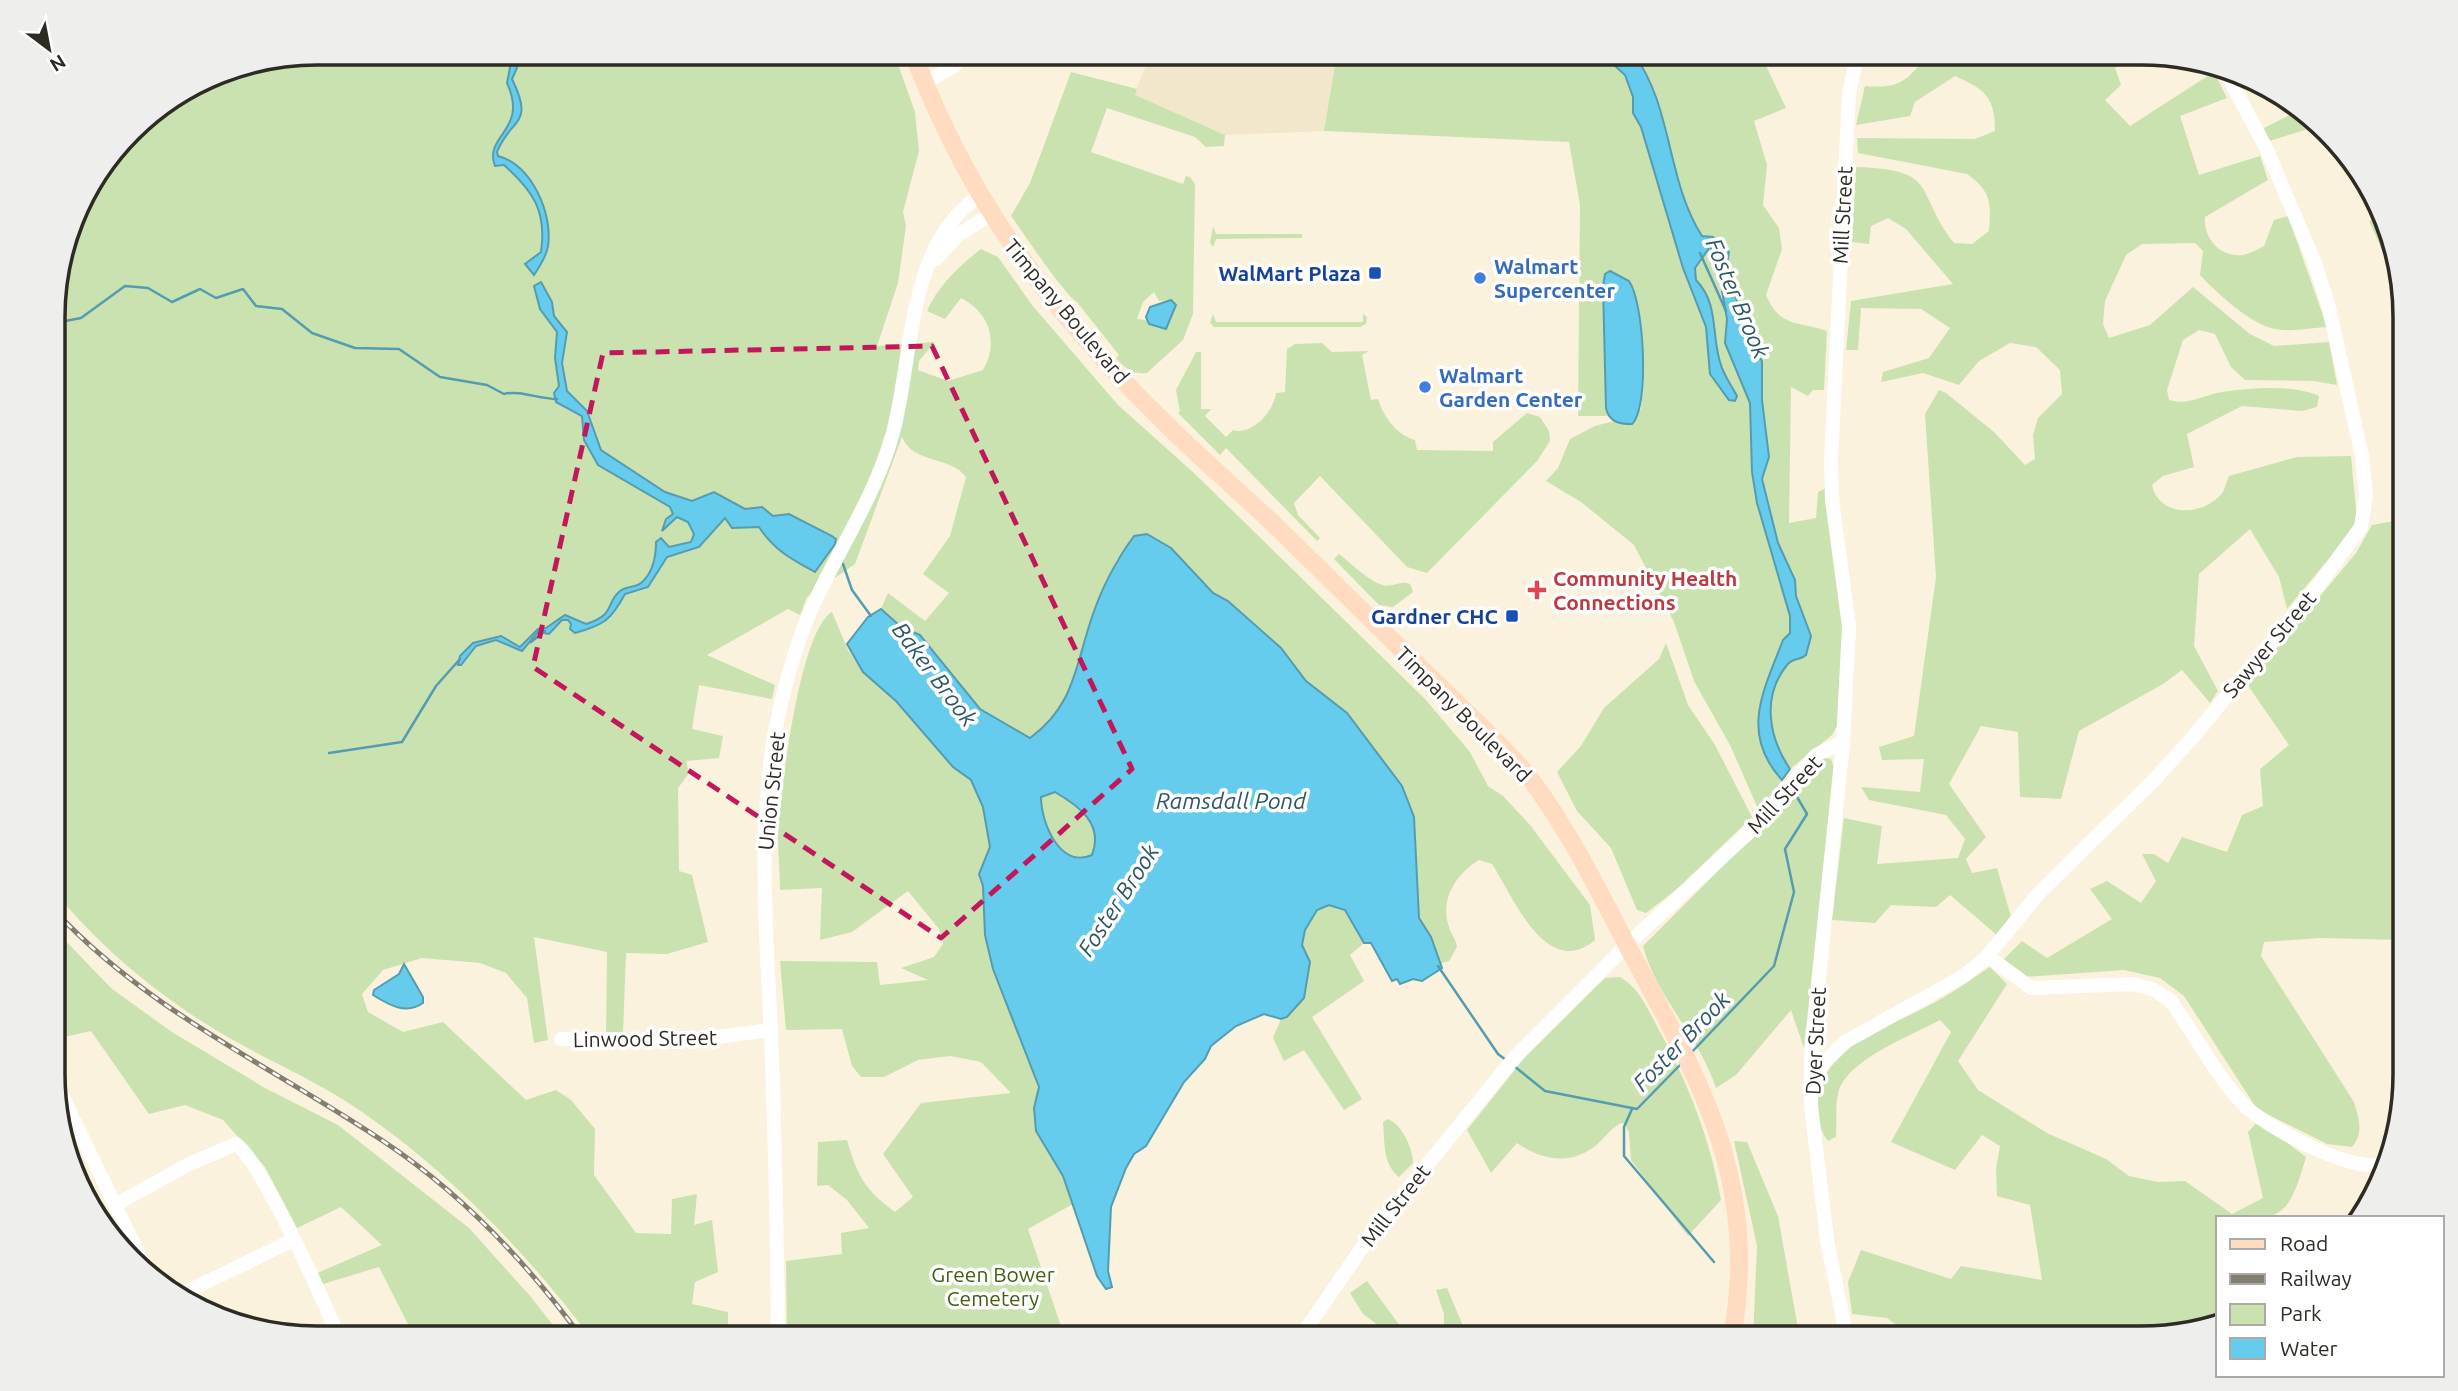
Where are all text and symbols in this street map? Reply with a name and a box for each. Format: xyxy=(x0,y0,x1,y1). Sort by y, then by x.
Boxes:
north arrow xyxy=(14,14,84,84)
text: N xyxy=(46,50,70,77)
street label: Mill Street xyxy=(1827,166,1857,264)
street label: Timpany Boulevard xyxy=(1000,234,1134,388)
water label: Foster Brook xyxy=(1701,234,1775,362)
place label: Walmart Supercenter xyxy=(1494,254,1615,302)
place label: WalMart Plaza xyxy=(1218,261,1361,285)
marker: WalMart Plaza xyxy=(1367,265,1383,281)
marker: Walmart Supercenter xyxy=(1472,270,1488,286)
place label: Walmart Garden Center xyxy=(1439,363,1583,411)
marker: Walmart Garden Center xyxy=(1417,379,1433,395)
place label: Community Health Connections xyxy=(1553,566,1737,614)
marker: Community Health Connections xyxy=(1527,580,1547,600)
street label: Sawyer Street xyxy=(2218,586,2320,702)
place label: Gardner CHC xyxy=(1371,604,1498,628)
marker: Gardner CHC xyxy=(1504,608,1520,624)
water label: Baker Brook xyxy=(888,617,982,731)
street label: Timpany Boulevard xyxy=(1391,641,1537,787)
street label: Union Street xyxy=(753,730,789,852)
street label: Mill Street xyxy=(1742,750,1826,838)
water label: Ramsdall Pond xyxy=(1156,788,1307,813)
water label: Foster Brook xyxy=(1073,839,1163,961)
water label: Foster Brook xyxy=(1628,986,1735,1096)
street label: Dyer Street xyxy=(1800,986,1830,1096)
street label: Linwood Street xyxy=(573,1025,717,1051)
street label: Mill Street xyxy=(1355,1159,1435,1251)
legend xyxy=(2216,1216,2444,1377)
text: Road xyxy=(2280,1231,2328,1255)
park label: Green Bower Cemetery xyxy=(931,1262,1055,1310)
text: Railway xyxy=(2280,1266,2352,1290)
text: Park xyxy=(2280,1301,2322,1325)
text: Water xyxy=(2280,1336,2338,1360)

